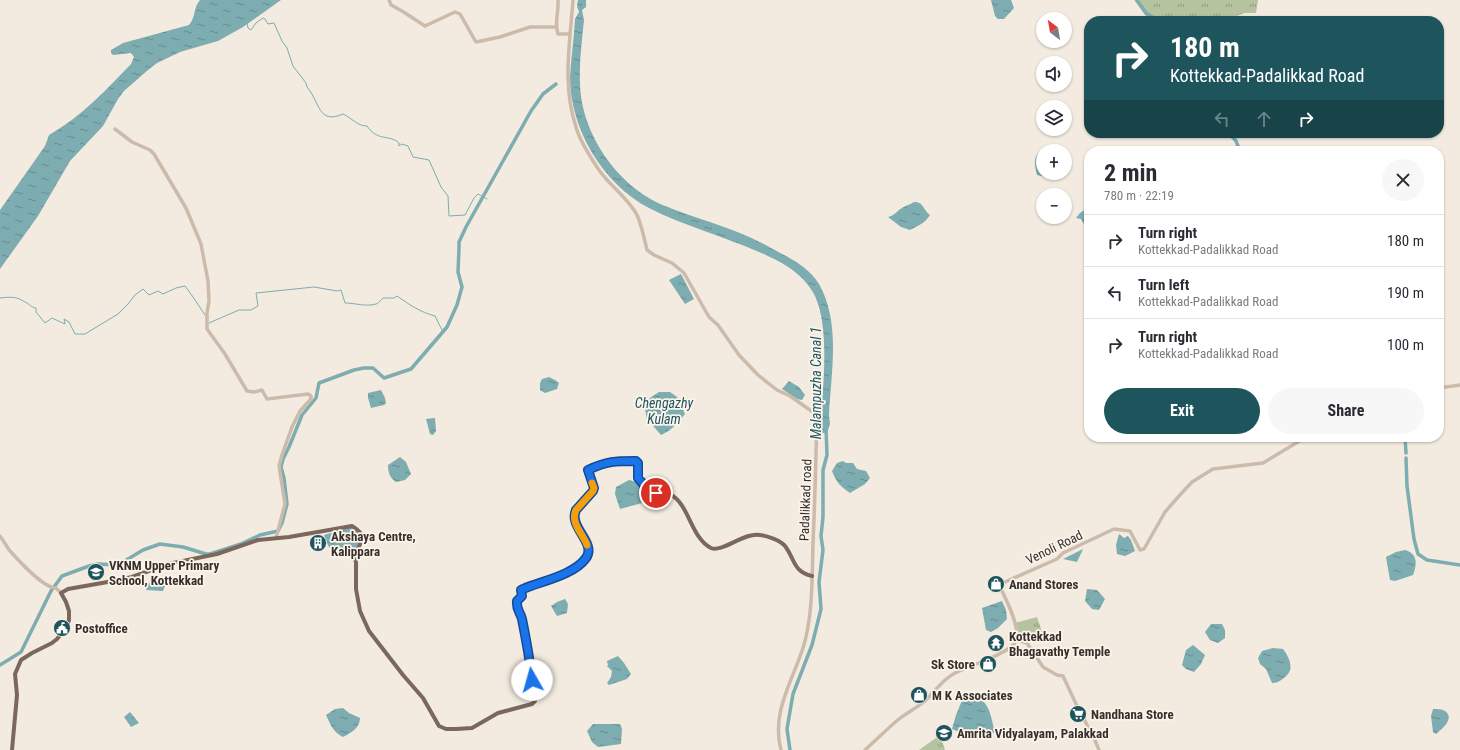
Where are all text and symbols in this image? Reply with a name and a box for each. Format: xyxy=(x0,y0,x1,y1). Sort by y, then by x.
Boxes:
north arrow xyxy=(1036,12,1072,48)
map controls xyxy=(1036,12,1072,224)
text: 180 m xyxy=(1170,31,1240,64)
icon: right xyxy=(1104,32,1156,84)
button: sound xyxy=(1036,56,1072,92)
text: Kottekkad-Padalikkad Road xyxy=(1170,65,1364,86)
button: layers xyxy=(1036,100,1072,136)
icon: left xyxy=(1211,108,1233,130)
icon: ahead xyxy=(1253,108,1275,130)
icon: right xyxy=(1295,108,1317,130)
button: + xyxy=(1036,144,1072,180)
text: 2 min xyxy=(1104,159,1157,187)
button: close xyxy=(1382,159,1424,201)
button: − xyxy=(1036,188,1072,224)
text: 780 m · 22:19 xyxy=(1104,188,1174,203)
text: Turn right xyxy=(1138,224,1197,242)
icon: right xyxy=(1104,230,1126,252)
text: 180 m xyxy=(1387,232,1424,250)
text: Kottekkad-Padalikkad Road xyxy=(1138,242,1278,257)
text: Turn left xyxy=(1138,276,1189,294)
icon: left xyxy=(1104,282,1126,304)
text: 190 m xyxy=(1387,284,1424,302)
text: Kottekkad-Padalikkad Road xyxy=(1138,294,1278,309)
water label: Malampuzha Canal 1 xyxy=(808,327,824,439)
text: Turn right xyxy=(1138,328,1197,346)
icon: right xyxy=(1104,334,1126,356)
text: 100 m xyxy=(1387,336,1424,354)
text: Kottekkad-Padalikkad Road xyxy=(1138,346,1278,361)
button: Exit xyxy=(1104,388,1260,434)
button: Share xyxy=(1268,388,1424,434)
water label: Chengazhy Kulam xyxy=(635,395,694,427)
street label: Padalikkad road xyxy=(797,459,814,541)
pin xyxy=(639,476,673,510)
icon: arrive xyxy=(645,482,667,504)
street label: Venoli Road xyxy=(1024,527,1085,568)
place label: Akshaya Centre, Kalippara xyxy=(331,529,416,559)
building icon: Akshaya Centre, Kalippara xyxy=(308,533,328,553)
place label: VKNM Upper Primary School, Kottekkad xyxy=(109,558,219,588)
school or university icon: VKNM Upper Primary School, Kottekkad xyxy=(86,562,106,582)
shop icon: Anand Stores xyxy=(986,574,1006,594)
place label: Anand Stores xyxy=(1009,577,1079,592)
public building icon: Postoffice xyxy=(52,618,72,638)
place label: Postoffice xyxy=(75,621,128,636)
place label: Kottekkad Bhagavathy Temple xyxy=(1009,629,1110,659)
temple icon: Kottekkad Bhagavathy Temple xyxy=(986,633,1006,653)
shop icon: Sk Store xyxy=(978,654,998,674)
place label: Sk Store xyxy=(931,657,975,672)
position arrow xyxy=(511,659,553,701)
shop icon: M K Associates xyxy=(909,685,929,705)
place label: M K Associates xyxy=(932,688,1013,703)
supermarket icon: Nandhana Store xyxy=(1068,704,1088,724)
place label: Nandhana Store xyxy=(1091,707,1174,722)
school or university icon: Amrita Vidyalayam, Palakkad xyxy=(934,723,954,743)
place label: Amrita Vidyalayam, Palakkad xyxy=(957,726,1109,741)

